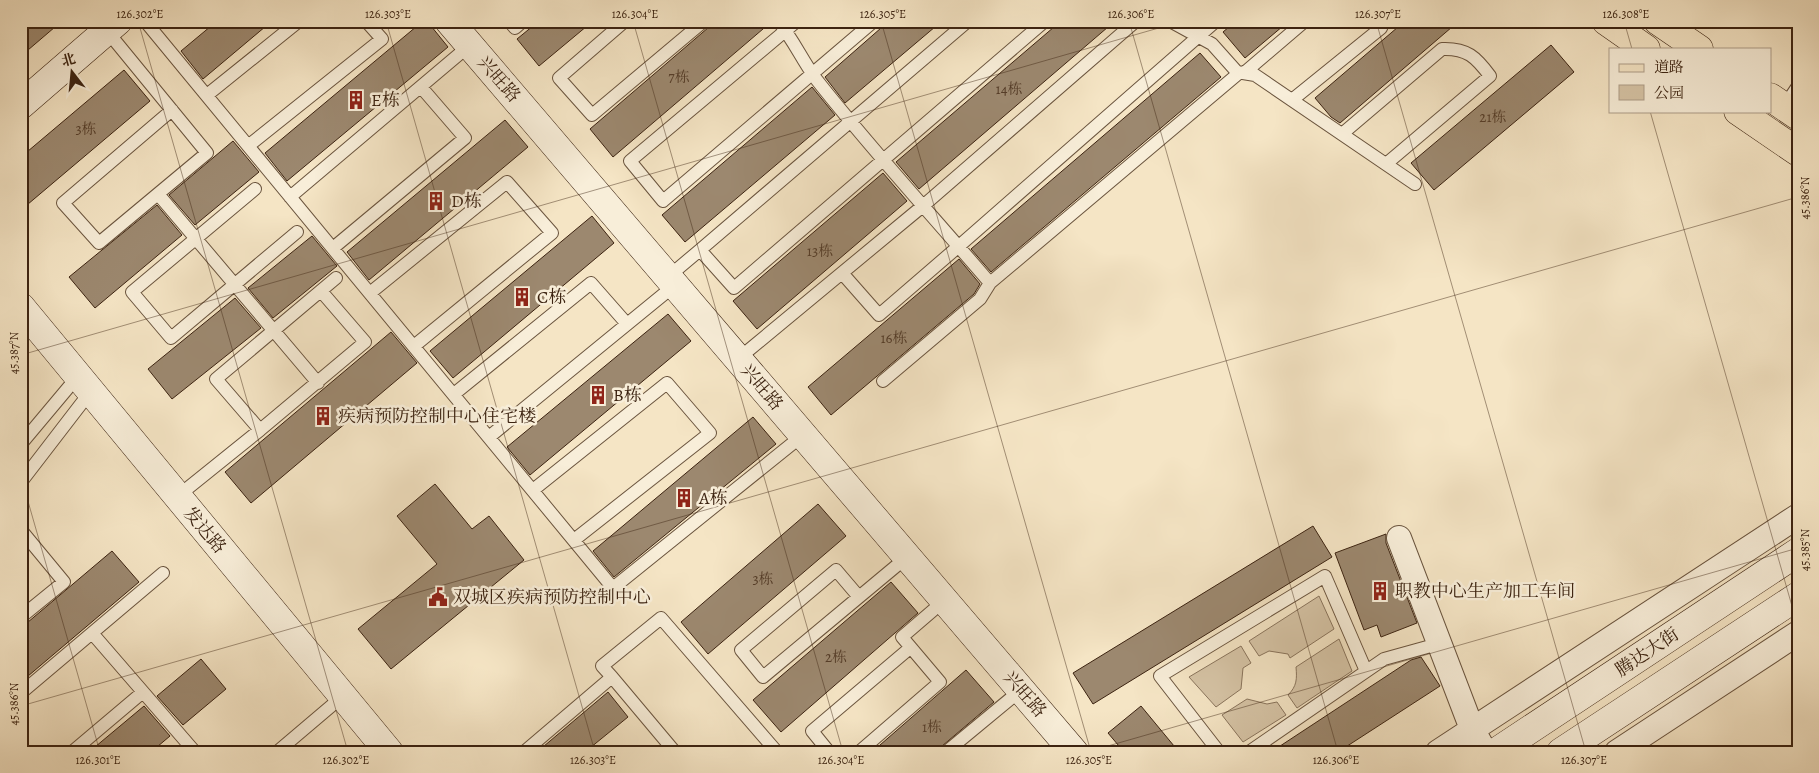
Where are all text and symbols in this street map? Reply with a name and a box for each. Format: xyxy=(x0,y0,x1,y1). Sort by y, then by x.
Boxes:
text: 126.302°E xyxy=(117,6,163,22)
text: 126.303°E xyxy=(365,6,411,22)
text: 126.304°E xyxy=(612,6,658,22)
text: 126.305°E xyxy=(860,6,906,22)
text: 126.306°E xyxy=(1108,6,1154,22)
text: 126.307°E xyxy=(1355,6,1401,22)
text: 126.308°E xyxy=(1603,6,1649,22)
north arrow xyxy=(48,48,98,98)
legend xyxy=(1609,48,1772,112)
text: 北 xyxy=(59,49,78,71)
street label: 兴旺路 xyxy=(472,51,526,107)
text: 道路 xyxy=(1654,57,1684,77)
house number: 7栋 xyxy=(668,67,690,87)
house number: 14栋 xyxy=(996,79,1022,99)
text: 公园 xyxy=(1654,83,1684,103)
place label: E栋 xyxy=(371,88,400,112)
building icon: E栋 xyxy=(345,89,367,111)
house number: 21栋 xyxy=(1479,107,1507,127)
house number: 3栋 xyxy=(75,119,97,139)
text: 45.386°N xyxy=(1797,176,1813,219)
place label: D栋 xyxy=(451,189,482,213)
building icon: D栋 xyxy=(425,190,447,212)
house number: 13栋 xyxy=(807,241,833,261)
place label: C栋 xyxy=(537,285,566,309)
building icon: C栋 xyxy=(511,286,533,308)
house number: 16栋 xyxy=(880,328,908,348)
text: 45.387°N xyxy=(6,331,22,374)
street label: 兴旺路 xyxy=(735,359,789,415)
place label: B栋 xyxy=(613,383,642,407)
building icon: B栋 xyxy=(587,384,609,406)
place label: 疾病预防控制中心住宅楼 xyxy=(338,404,536,428)
building icon: 疾病预防控制中心住宅楼 xyxy=(312,405,334,427)
place label: A栋 xyxy=(698,486,728,510)
building icon: A栋 xyxy=(673,487,695,509)
street label: 发达路 xyxy=(178,502,232,558)
text: 45.385°N xyxy=(1797,528,1813,571)
house number: 3栋 xyxy=(752,569,774,589)
place label: 职教中心生产加工车间 xyxy=(1395,579,1575,603)
building icon: 职教中心生产加工车间 xyxy=(1369,580,1391,602)
place label: 双城区疾病预防控制中心 xyxy=(453,585,651,609)
public building icon: 双城区疾病预防控制中心 xyxy=(427,586,449,608)
street label: 腾达大街 xyxy=(1610,622,1684,682)
house number: 2栋 xyxy=(825,647,847,667)
street label: 兴旺路 xyxy=(998,666,1052,722)
text: 45.386°N xyxy=(6,682,22,725)
house number: 1栋 xyxy=(922,717,942,737)
text: 126.301°E xyxy=(75,752,121,768)
text: 126.302°E xyxy=(323,752,369,768)
text: 126.303°E xyxy=(570,752,616,768)
text: 126.304°E xyxy=(818,752,864,768)
text: 126.305°E xyxy=(1066,752,1112,768)
text: 126.306°E xyxy=(1313,752,1359,768)
text: 126.307°E xyxy=(1561,752,1607,768)

